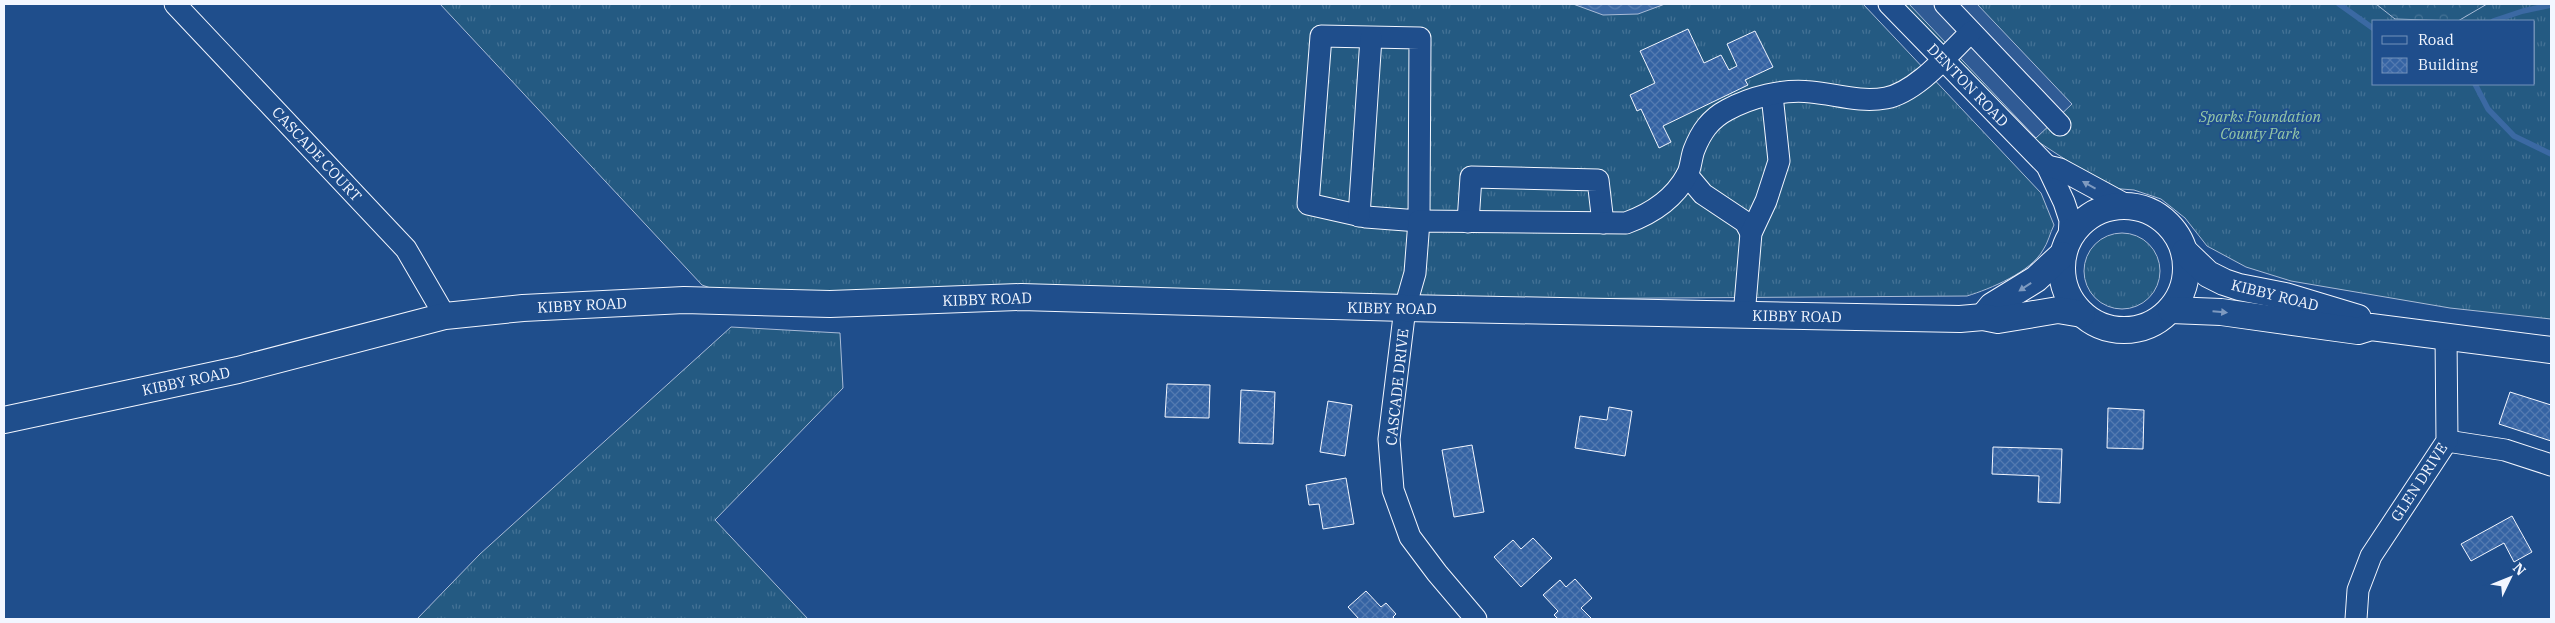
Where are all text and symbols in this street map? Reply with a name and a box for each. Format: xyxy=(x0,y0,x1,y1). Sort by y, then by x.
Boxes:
legend xyxy=(2372,20,2535,85)
text: Road xyxy=(2418,30,2454,49)
street label: DENTON ROAD xyxy=(1923,39,2013,131)
text: Building xyxy=(2418,55,2478,74)
street label: CASCADE COURT xyxy=(268,103,366,206)
park label: Sparks Foundation County Park xyxy=(2198,107,2321,143)
one-way arrow xyxy=(2082,181,2096,189)
street label: KIBBY ROAD xyxy=(2229,275,2321,315)
one-way arrow xyxy=(2018,282,2032,291)
street label: KIBBY ROAD xyxy=(942,288,1032,310)
street label: KIBBY ROAD xyxy=(537,293,627,317)
street label: KIBBY ROAD xyxy=(1347,298,1437,318)
street label: KIBBY ROAD xyxy=(1752,306,1842,326)
one-way arrow xyxy=(2212,309,2228,317)
street label: CASCADE DRIVE xyxy=(1381,328,1413,446)
street label: KIBBY ROAD xyxy=(140,362,232,400)
street label: GLEN DRIVE xyxy=(2387,439,2451,525)
north arrow xyxy=(2485,553,2535,603)
text: N xyxy=(2509,559,2530,579)

